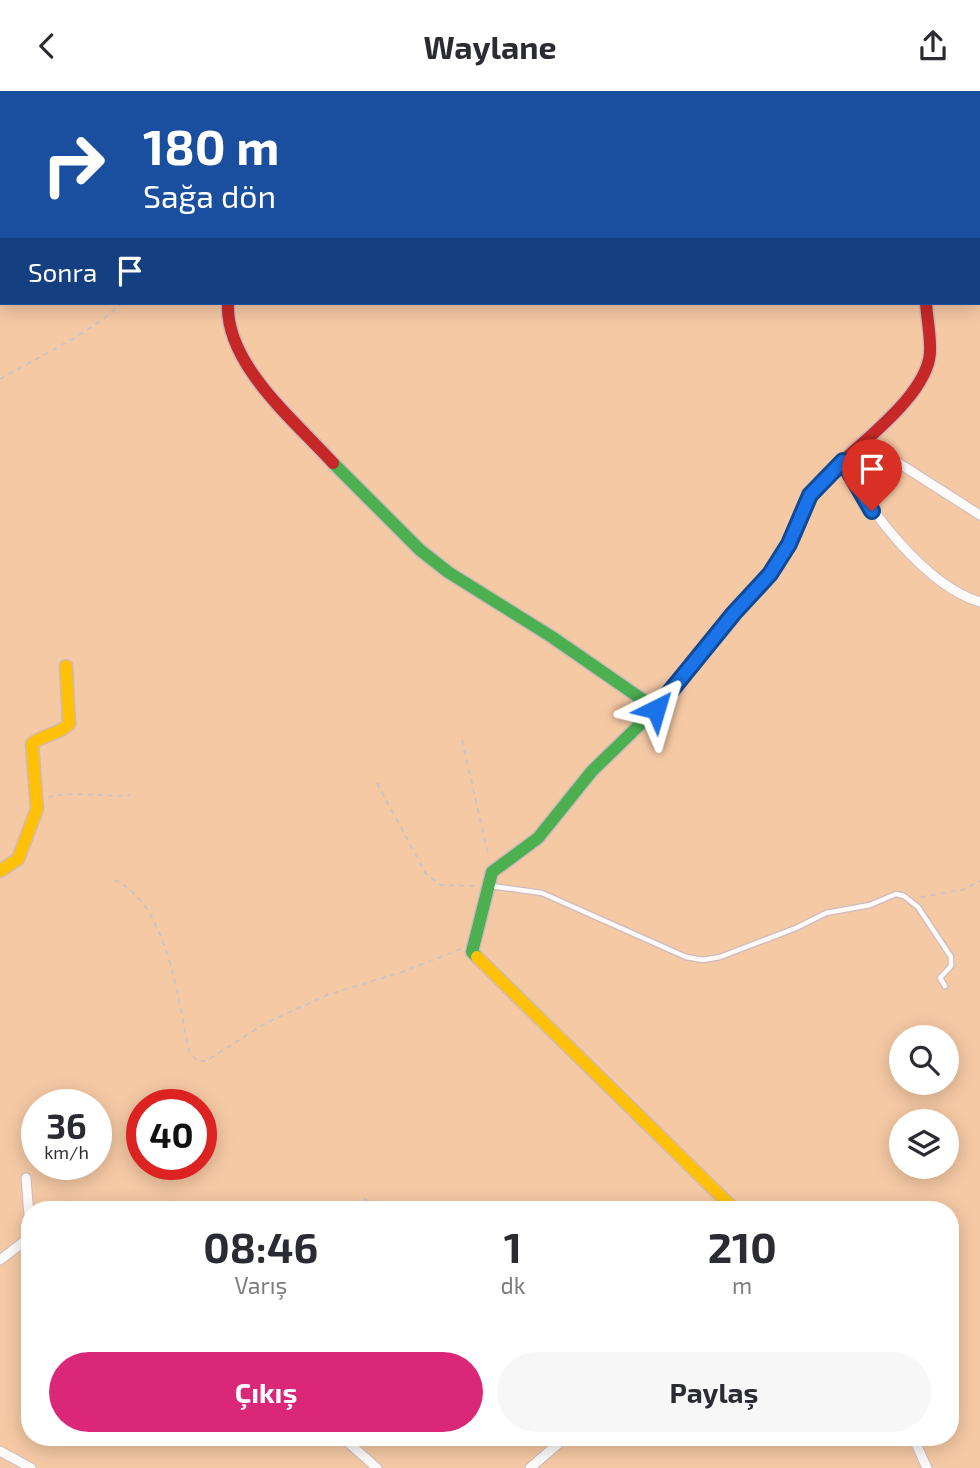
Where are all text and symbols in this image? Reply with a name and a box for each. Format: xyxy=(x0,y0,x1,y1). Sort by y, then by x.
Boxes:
icon: back xyxy=(28,27,66,65)
text: Waylane xyxy=(423,27,557,65)
icon: share xyxy=(914,27,952,65)
text: 180 m xyxy=(143,116,279,175)
icon: right xyxy=(28,119,119,210)
text: Sağa dön xyxy=(143,176,276,214)
icon: arrive xyxy=(111,252,149,290)
text: Sonra xyxy=(28,256,97,287)
pin xyxy=(842,439,902,511)
icon: arrive xyxy=(853,450,891,488)
position arrow xyxy=(619,672,693,746)
map controls xyxy=(889,1025,959,1179)
button: search xyxy=(889,1025,959,1095)
speed limit sign: 40 xyxy=(126,1089,217,1180)
text: 36 xyxy=(46,1104,87,1146)
button: layers xyxy=(889,1109,959,1179)
text: km/h xyxy=(44,1141,89,1163)
text: 08:46 xyxy=(203,1221,318,1271)
text: 1 xyxy=(504,1221,522,1271)
text: 210 xyxy=(708,1221,777,1271)
text: Varış xyxy=(234,1271,287,1299)
text: dk xyxy=(501,1271,525,1299)
text: m xyxy=(732,1271,752,1299)
button: Çıkış xyxy=(49,1352,483,1432)
button: Paylaş xyxy=(497,1352,931,1432)

